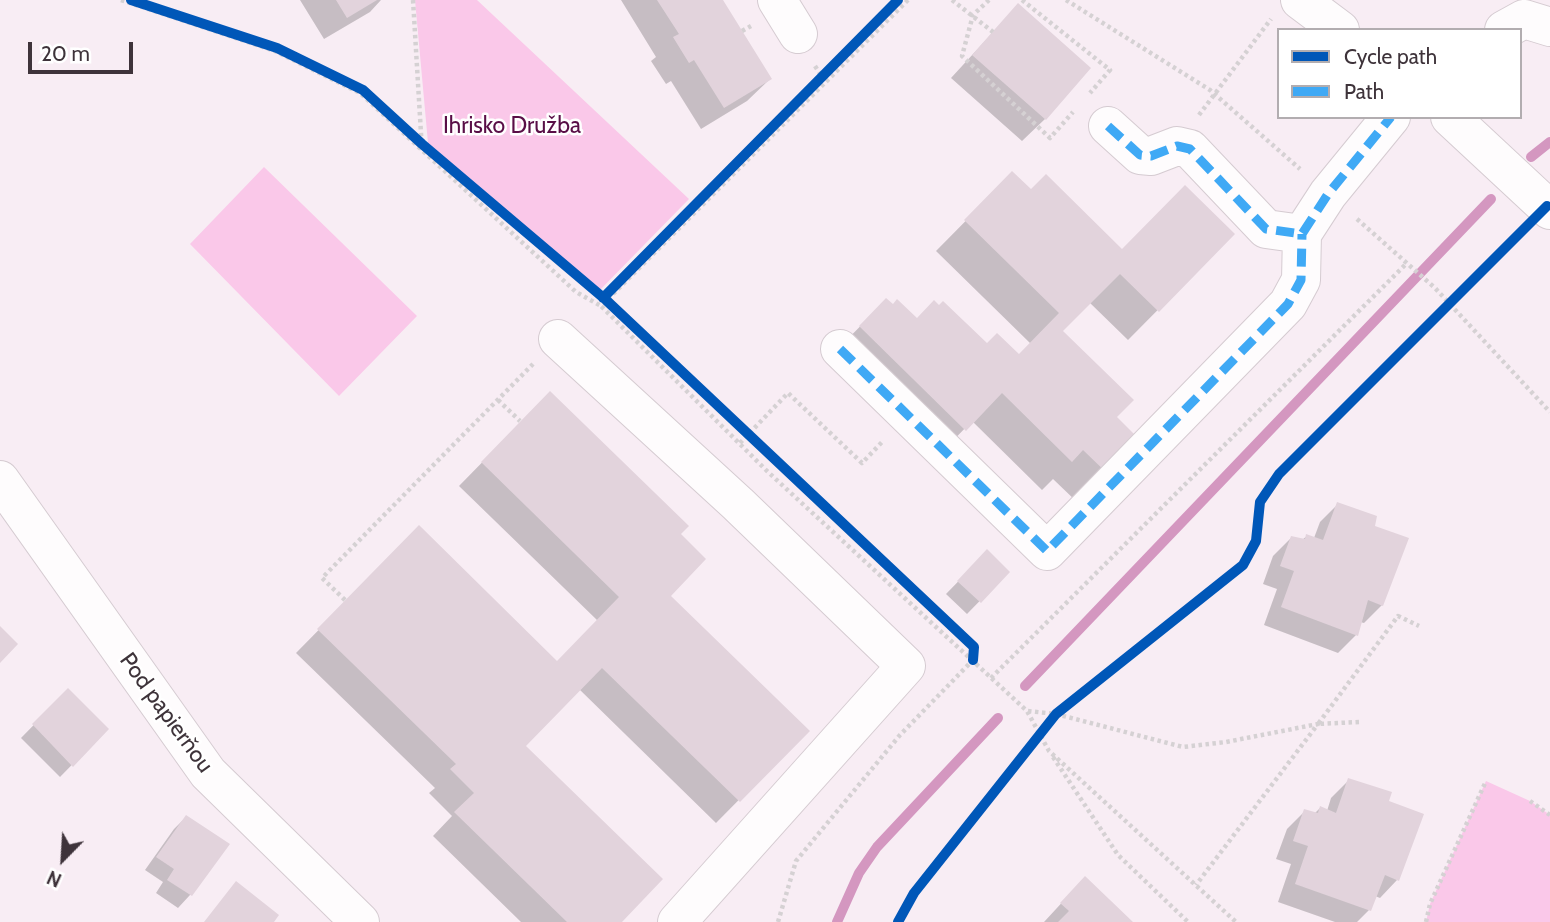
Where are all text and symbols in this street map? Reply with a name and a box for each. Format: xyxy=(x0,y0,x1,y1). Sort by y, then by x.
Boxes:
scale bar xyxy=(32,28,136,72)
legend xyxy=(1277,28,1522,119)
text: 20 m xyxy=(41,41,90,66)
text: Cycle path xyxy=(1344,44,1437,69)
text: Path xyxy=(1344,79,1384,104)
park label: Ihrisko Družba xyxy=(443,112,581,140)
street label: Pod papierňou xyxy=(113,648,219,778)
north arrow xyxy=(28,824,98,894)
text: N xyxy=(43,865,65,892)

